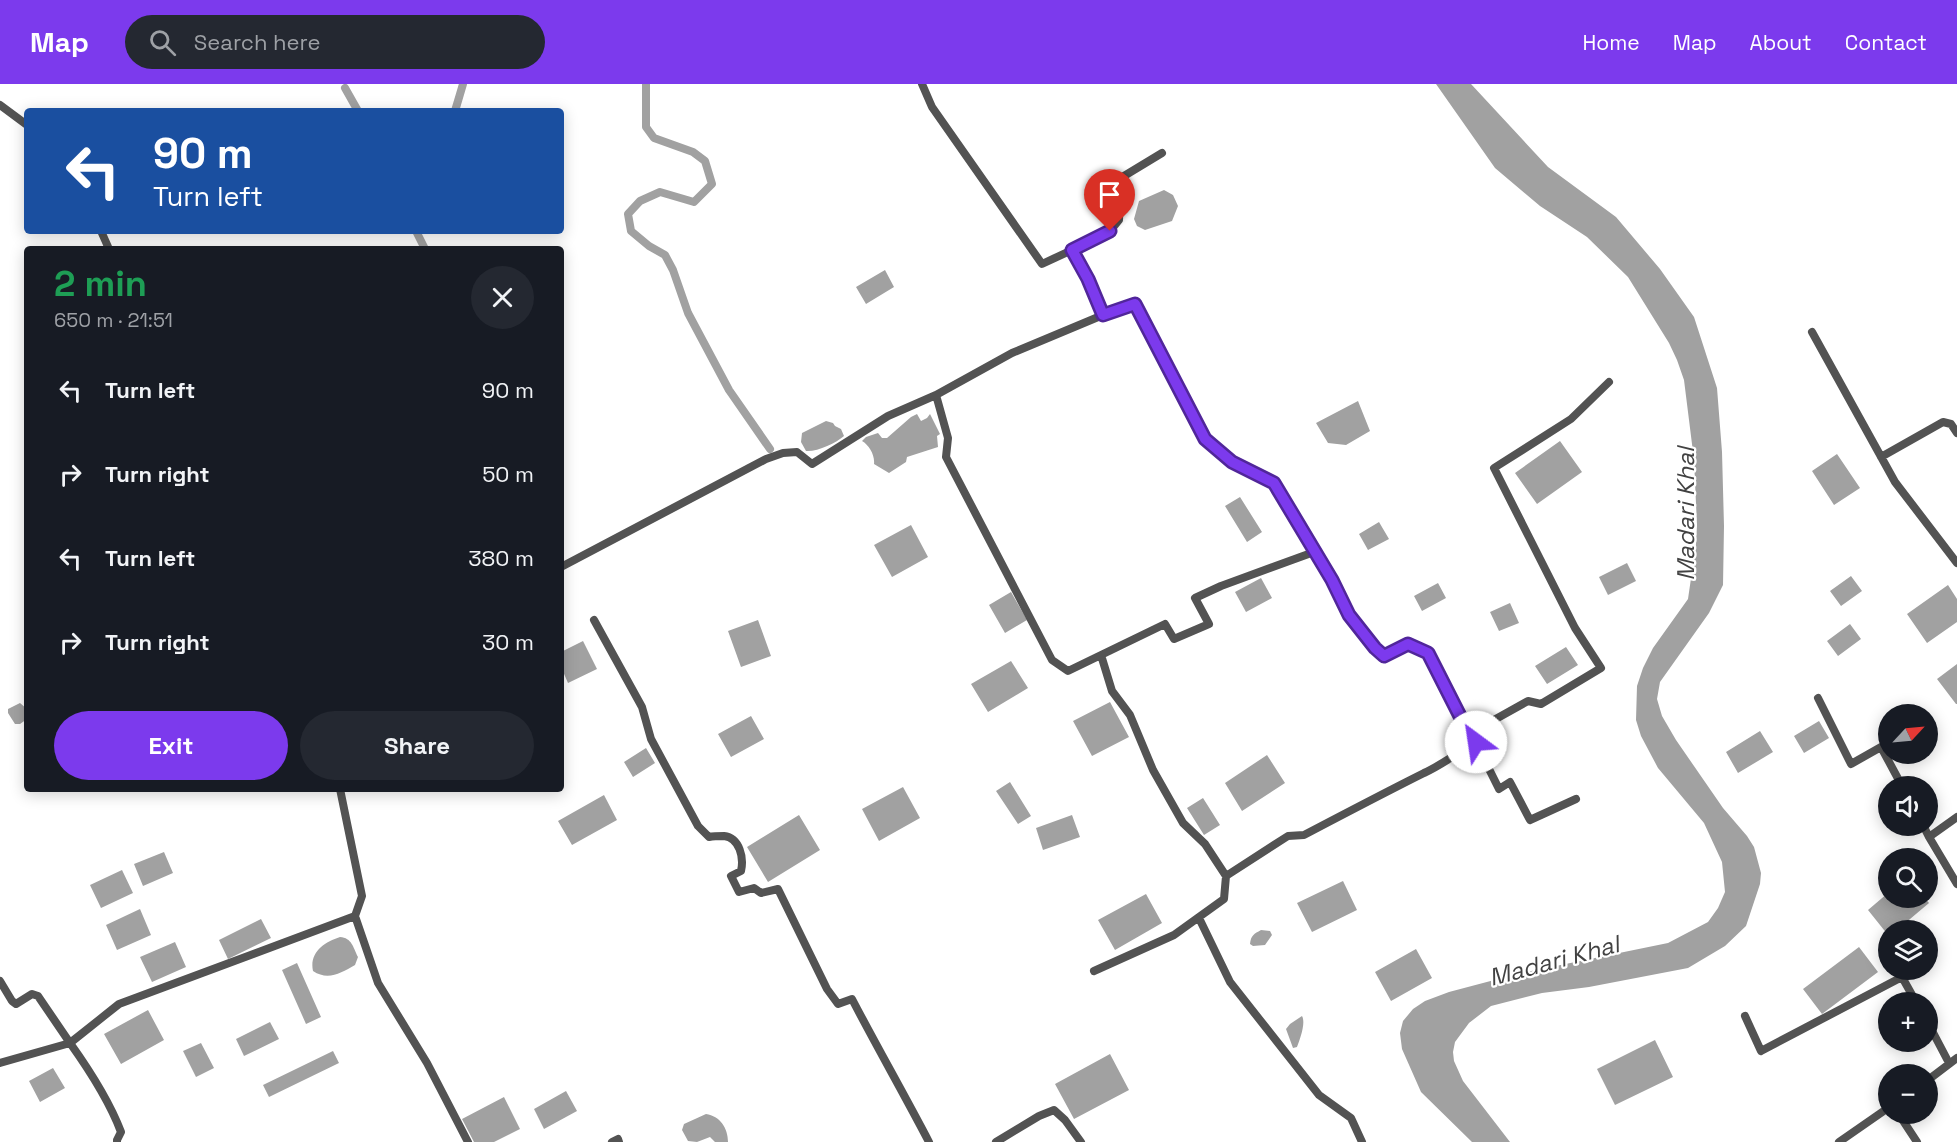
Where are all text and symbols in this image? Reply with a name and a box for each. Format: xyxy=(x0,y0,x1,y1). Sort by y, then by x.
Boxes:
search box xyxy=(125,15,545,69)
text: Map xyxy=(30,24,89,60)
icon: search xyxy=(146,26,179,59)
text: Search here xyxy=(194,28,321,56)
text: Home xyxy=(1582,29,1640,56)
text: Map xyxy=(1673,29,1717,56)
text: About xyxy=(1750,29,1812,56)
text: Contact xyxy=(1845,29,1927,56)
text: 90 m xyxy=(153,127,253,180)
icon: left xyxy=(54,132,132,210)
pin xyxy=(1084,169,1135,231)
icon: arrive xyxy=(1093,178,1126,211)
text: Turn left xyxy=(153,179,263,214)
text: 2 min xyxy=(54,261,147,307)
button: close xyxy=(471,266,534,329)
text: 650 m · 21:51 xyxy=(54,307,173,333)
icon: left xyxy=(54,374,87,407)
text: Turn left xyxy=(105,376,195,404)
text: 90 m xyxy=(482,376,534,404)
water label: Madari Khal xyxy=(1670,444,1701,581)
icon: right xyxy=(54,458,87,491)
text: Turn right xyxy=(105,460,210,488)
text: 50 m xyxy=(482,460,534,488)
icon: left xyxy=(54,542,87,575)
text: Turn left xyxy=(105,544,195,572)
text: 380 m xyxy=(468,544,534,572)
icon: right xyxy=(54,626,87,659)
text: Turn right xyxy=(105,628,210,656)
text: 30 m xyxy=(482,628,534,656)
north arrow xyxy=(1878,704,1938,764)
map controls xyxy=(1878,704,1938,1124)
position arrow xyxy=(1444,710,1508,774)
button: Exit xyxy=(54,711,288,780)
button: Share xyxy=(300,711,534,780)
button: sound xyxy=(1878,776,1938,836)
button: search xyxy=(1878,848,1938,908)
button: layers xyxy=(1878,920,1938,980)
water label: Madari Khal xyxy=(1485,927,1625,993)
button: + xyxy=(1878,992,1938,1052)
button: − xyxy=(1878,1064,1938,1124)

